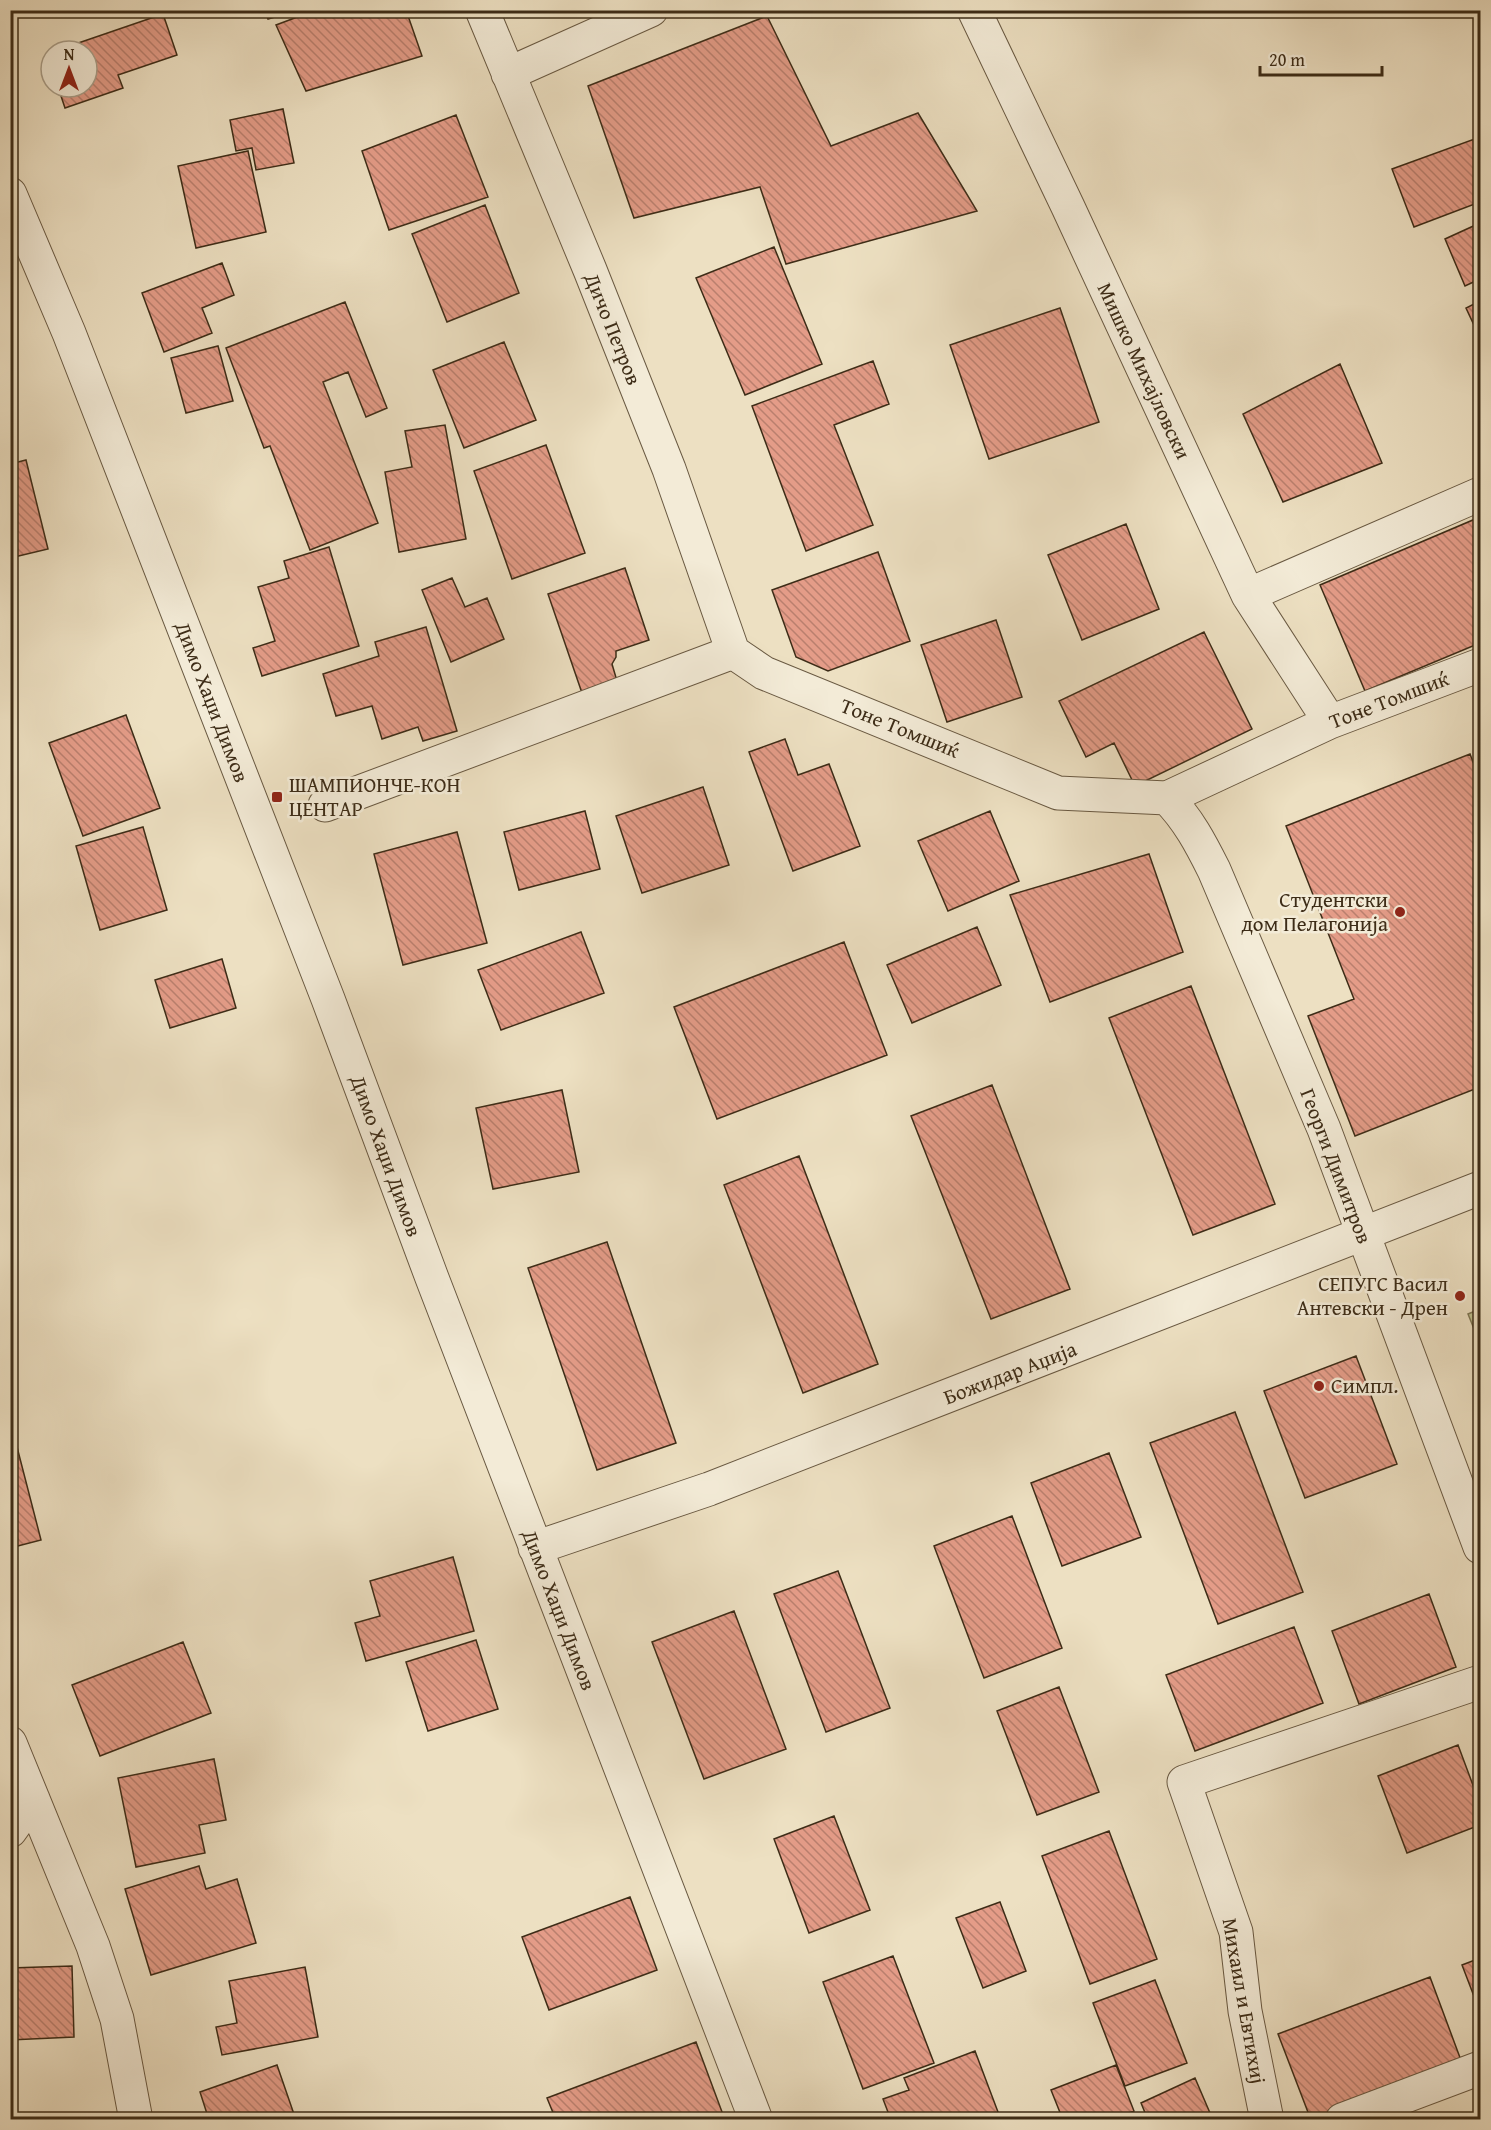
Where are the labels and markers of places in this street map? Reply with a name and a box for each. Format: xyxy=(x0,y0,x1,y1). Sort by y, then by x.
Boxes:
place label: ШАМПИОНЧЕ-КОН ЦЕНТАР xyxy=(289,769,460,824)
marker: ШАМПИОНЧЕ-КОН ЦЕНТАР xyxy=(270,790,284,804)
place label: Студентски дом Пелагонија xyxy=(1241,884,1388,939)
marker: Студентски дом Пелагонија xyxy=(1393,905,1407,919)
place label: СЕПУГС Васил Антевски - Дрен xyxy=(1297,1268,1448,1323)
marker: СЕПУГС Васил Антевски - Дрен xyxy=(1453,1289,1467,1303)
place label: Симпл. xyxy=(1331,1370,1398,1401)
marker: Симпл. xyxy=(1312,1379,1326,1393)

